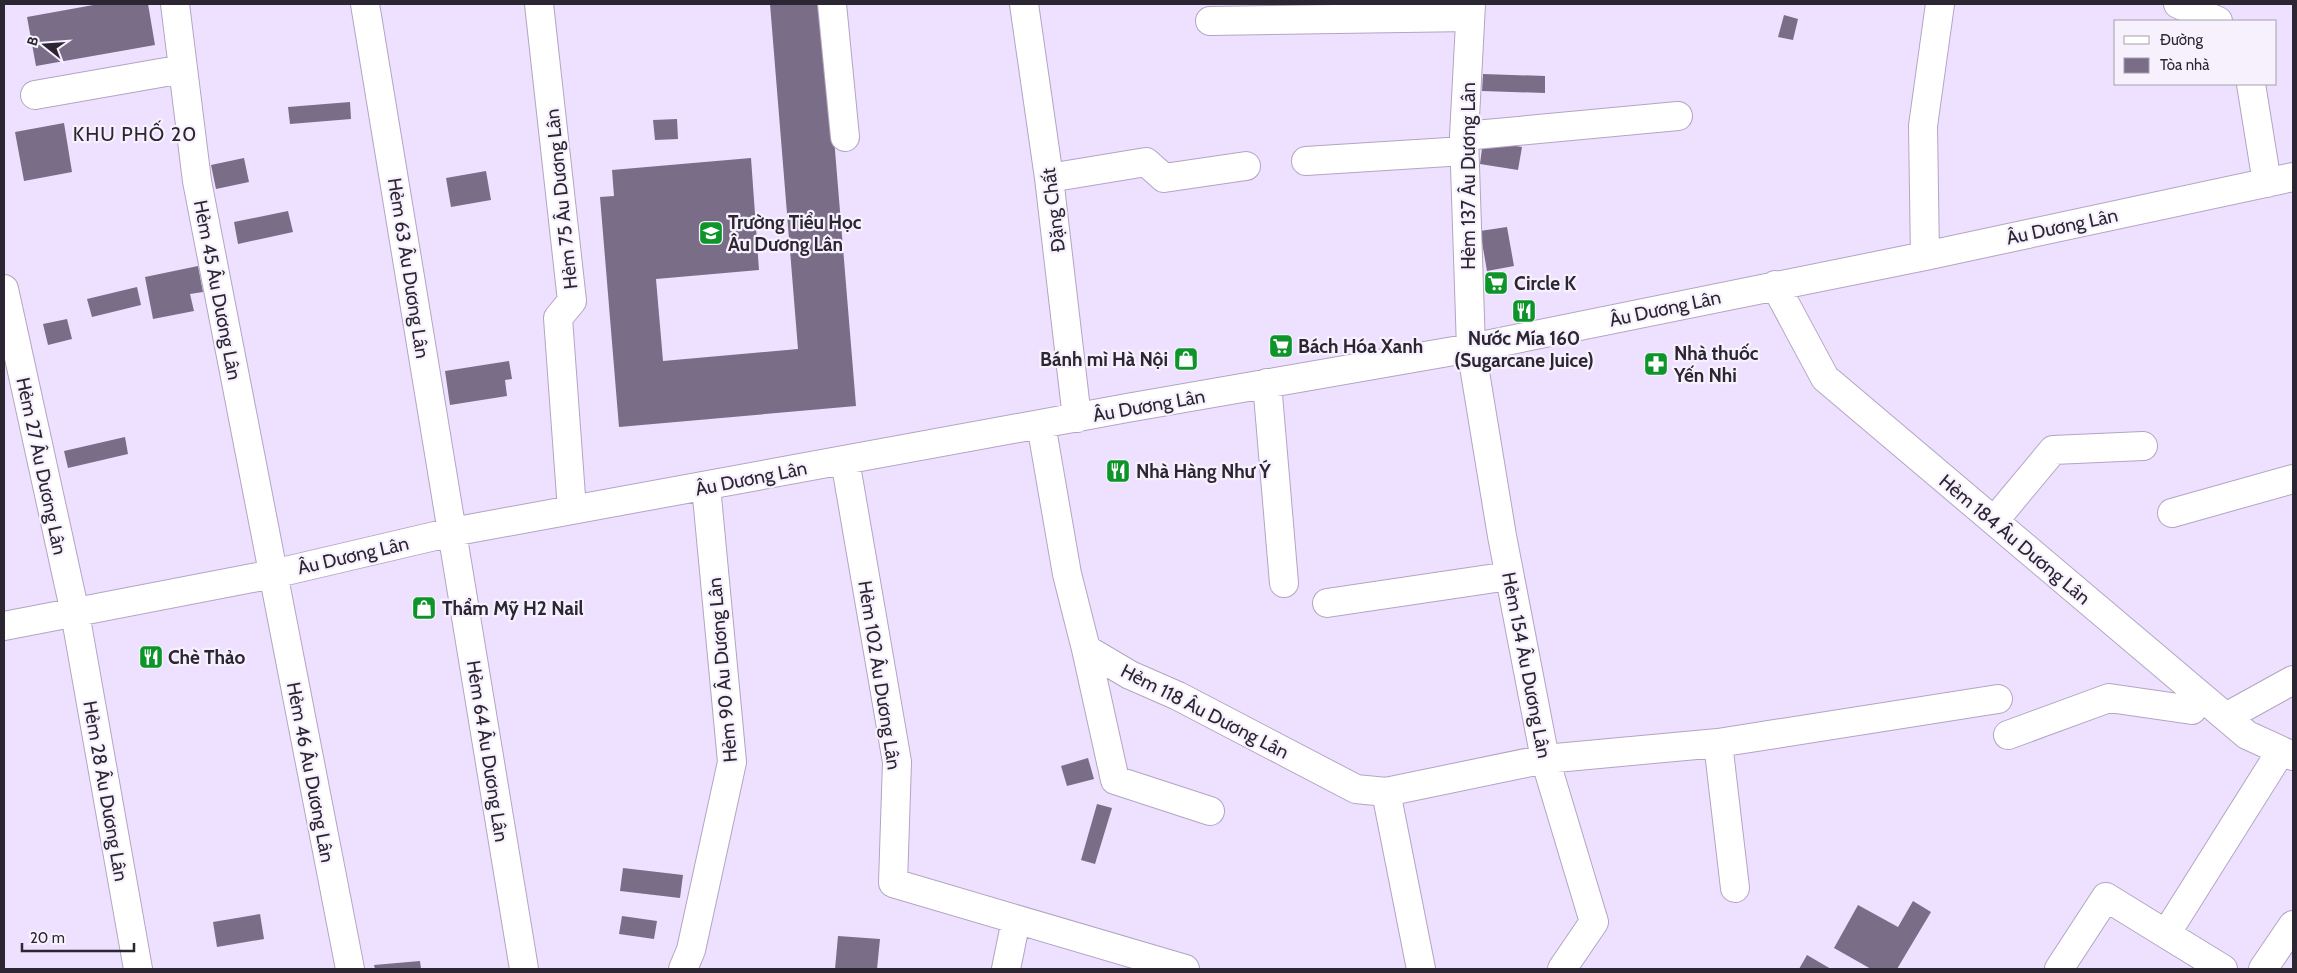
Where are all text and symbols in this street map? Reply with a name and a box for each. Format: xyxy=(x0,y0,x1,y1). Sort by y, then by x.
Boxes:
north arrow xyxy=(20,20,70,70)
legend xyxy=(2114,20,2277,85)
text: Đường xyxy=(2160,31,2203,49)
text: B xyxy=(23,34,43,48)
text: Tòa nhà xyxy=(2160,56,2210,74)
street label: Hẻm 137 Âu Dương Lân xyxy=(1456,82,1480,270)
street label: Hẻm 75 Âu Dương Lân xyxy=(540,108,582,290)
district label: KHU PHỐ 20 xyxy=(73,120,197,146)
street label: Đặng Chất xyxy=(1037,166,1070,253)
street label: Hẻm 63 Âu Dương Lân xyxy=(383,176,435,360)
street label: Hẻm 45 Âu Dương Lân xyxy=(189,198,247,382)
street label: Âu Dương Lân xyxy=(2004,202,2120,250)
place label: Trường Tiểu Học Âu Dương Lân xyxy=(728,211,862,256)
school or university icon: Trường Tiểu Học Âu Dương Lân xyxy=(698,220,724,246)
supermarket icon: Circle K xyxy=(1483,270,1509,296)
place label: Circle K xyxy=(1514,272,1576,295)
street label: Âu Dương Lân xyxy=(1607,284,1723,332)
restaurant icon: Nước Mía 160 (Sugarcane Juice) xyxy=(1511,298,1537,324)
place label: Nước Mía 160 (Sugarcane Juice) xyxy=(1454,327,1594,372)
supermarket icon: Bách Hóa Xanh xyxy=(1268,333,1294,359)
place label: Bách Hóa Xanh xyxy=(1298,335,1423,358)
place label: Nhà thuốc Yến Nhi xyxy=(1673,342,1759,387)
shop icon: Bánh mì Hà Nội xyxy=(1173,346,1199,372)
place label: Bánh mì Hà Nội xyxy=(1040,348,1168,371)
pharmacy icon: Nhà thuốc Yến Nhi xyxy=(1643,351,1669,377)
street label: Hẻm 27 Âu Dương Lân xyxy=(11,375,73,557)
street label: Âu Dương Lân xyxy=(1091,383,1207,427)
street label: Âu Dương Lân xyxy=(693,455,809,501)
restaurant icon: Nhà Hàng Như Ý xyxy=(1105,458,1131,484)
place label: Nhà Hàng Như Ý xyxy=(1136,459,1271,483)
street label: Hẻm 184 Âu Dương Lân xyxy=(1934,469,2096,609)
street label: Âu Dương Lân xyxy=(295,531,411,579)
street label: Hẻm 154 Âu Dương Lân xyxy=(1497,570,1557,760)
street label: Hẻm 90 Âu Dương Lân xyxy=(702,577,742,763)
street label: Hẻm 102 Âu Dương Lân xyxy=(853,579,907,771)
shop icon: Thẩm Mỹ H2 Nail xyxy=(411,595,437,621)
place label: Thẩm Mỹ H2 Nail xyxy=(442,597,583,620)
restaurant icon: Chè Thảo xyxy=(138,644,164,670)
place label: Chè Thảo xyxy=(168,646,245,669)
street label: Hẻm 118 Âu Dương Lân xyxy=(1117,658,1293,764)
street label: Hẻm 64 Âu Dương Lân xyxy=(462,659,514,843)
street label: Hẻm 46 Âu Dương Lân xyxy=(282,680,340,864)
street label: Hẻm 28 Âu Dương Lân xyxy=(78,699,134,883)
scale bar xyxy=(22,920,135,952)
text: 20 m xyxy=(30,929,65,947)

